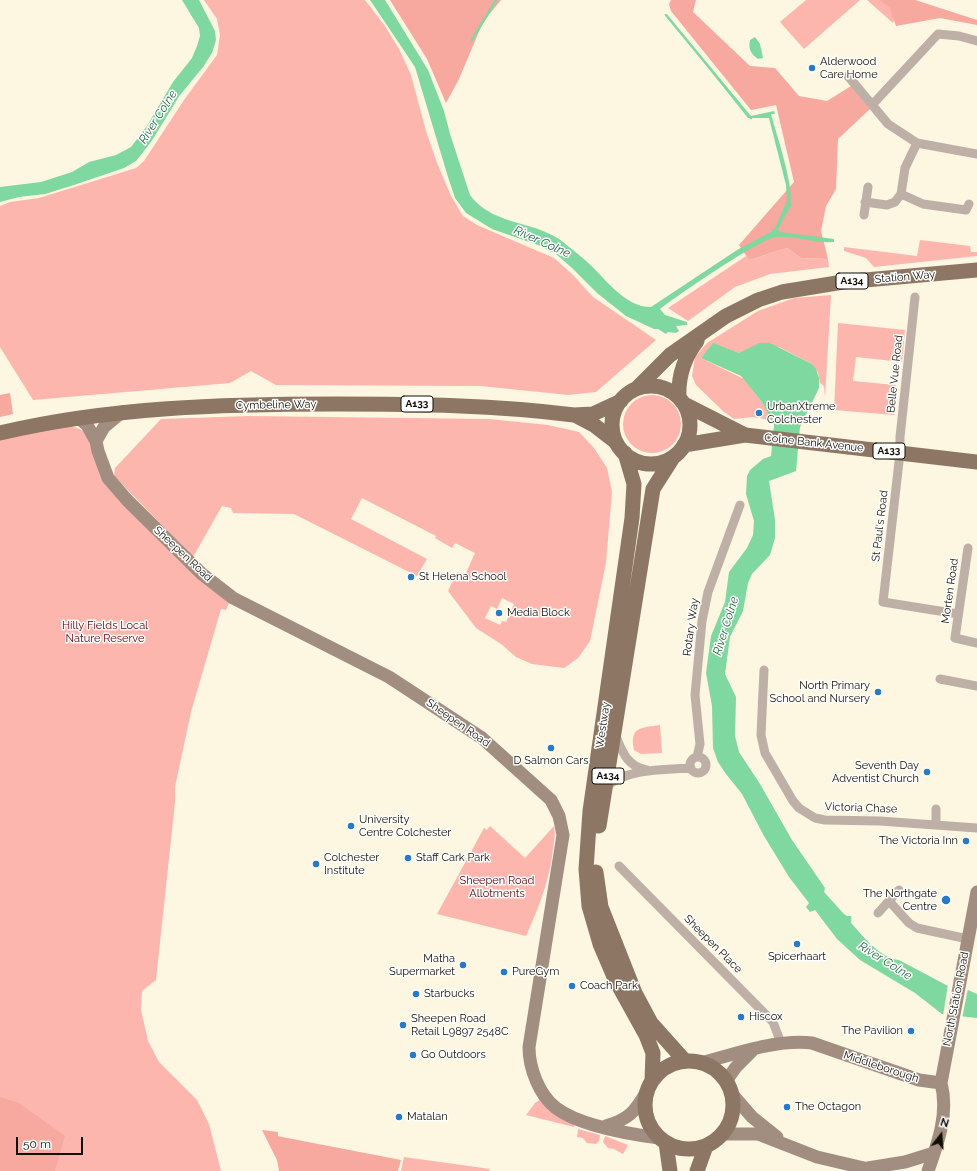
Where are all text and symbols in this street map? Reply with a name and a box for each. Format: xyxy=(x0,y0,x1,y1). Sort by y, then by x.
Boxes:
place label: Alderwood Care Home xyxy=(820,55,878,81)
marker: Alderwood Care Home xyxy=(807,63,817,73)
water label: River Colne xyxy=(136,88,180,146)
water label: River Colne xyxy=(511,223,573,261)
street label: Station Way xyxy=(874,268,936,286)
road number: A134 xyxy=(836,273,868,289)
street label: Belle Vue Road xyxy=(884,334,906,414)
road number: A133 xyxy=(401,396,433,412)
street label: Cymbeline Way xyxy=(236,398,316,412)
place label: UrbanXtreme Colchester xyxy=(767,400,836,426)
marker: UrbanXtreme Colchester xyxy=(754,408,764,418)
street label: Colne Bank Avenue xyxy=(764,431,864,455)
road number: A133 xyxy=(873,443,905,459)
street label: St Paul's Road xyxy=(869,490,891,562)
street label: Sheepen Road xyxy=(151,524,215,584)
street label: Morten Road xyxy=(939,558,961,624)
place label: St Helena School xyxy=(419,570,506,584)
marker: St Helena School xyxy=(406,572,416,582)
water label: River Colne xyxy=(710,595,742,657)
street label: Rotary Way xyxy=(680,597,702,657)
place label: Media Block xyxy=(507,606,570,620)
marker: Media Block xyxy=(494,608,504,618)
park label: Hilly Fields Local Nature Reserve xyxy=(62,619,148,645)
place label: North Primary School and Nursery xyxy=(769,679,870,705)
marker: North Primary School and Nursery xyxy=(873,687,883,697)
street label: Sheepen Road xyxy=(424,696,492,750)
street label: Westway xyxy=(593,701,613,749)
marker: D Salmon Cars xyxy=(546,743,556,753)
place label: D Salmon Cars xyxy=(514,754,588,768)
place label: Seventh Day Adventist Church xyxy=(832,759,919,785)
marker: Seventh Day Adventist Church xyxy=(922,767,932,777)
road number: A134 xyxy=(592,768,624,784)
street label: Victoria Chase xyxy=(824,800,898,816)
place label: University Centre Colchester xyxy=(359,813,451,839)
marker: University Centre Colchester xyxy=(346,821,356,831)
place label: The Victoria Inn xyxy=(879,834,958,848)
marker: The Victoria Inn xyxy=(961,836,971,846)
place label: Colchester Institute xyxy=(324,851,379,877)
place label: Staff Cark Park xyxy=(416,851,490,865)
marker: Staff Cark Park xyxy=(403,853,413,863)
marker: Colchester Institute xyxy=(311,859,321,869)
park label: Sheepen Road Allotments xyxy=(460,874,534,900)
place label: The Northgate Centre xyxy=(863,887,937,913)
marker: The Northgate Centre xyxy=(940,894,952,906)
street label: Sheepen Place xyxy=(681,912,745,976)
marker: Spicerhaart xyxy=(792,939,802,949)
water label: River Colne xyxy=(856,939,914,983)
place label: Spicerhaart xyxy=(768,950,826,964)
street label: North Station Road xyxy=(940,951,972,1047)
place label: Matha Supermarket xyxy=(389,952,455,978)
marker: Matha Supermarket xyxy=(458,960,468,970)
place label: PureGym xyxy=(512,965,559,979)
marker: PureGym xyxy=(499,967,509,977)
place label: Coach Park xyxy=(580,979,638,993)
marker: Coach Park xyxy=(567,981,577,991)
place label: Starbucks xyxy=(424,987,475,1001)
marker: Starbucks xyxy=(411,989,421,999)
place label: Hiscox xyxy=(749,1010,783,1024)
place label: Sheepen Road Retail L9897 2548C xyxy=(411,1012,509,1038)
marker: Hiscox xyxy=(736,1012,746,1022)
marker: Sheepen Road Retail L9897 2548C xyxy=(398,1020,408,1030)
place label: The Pavilion xyxy=(841,1024,903,1038)
marker: The Pavilion xyxy=(906,1026,916,1036)
place label: Go Outdoors xyxy=(421,1048,486,1062)
street label: Middleborough xyxy=(842,1049,920,1085)
marker: Go Outdoors xyxy=(408,1050,418,1060)
place label: The Octagon xyxy=(795,1100,861,1114)
marker: The Octagon xyxy=(782,1102,792,1112)
place label: Matalan xyxy=(407,1110,448,1124)
marker: Matalan xyxy=(394,1112,404,1122)
north arrow xyxy=(921,1115,961,1155)
text: N xyxy=(939,1116,951,1130)
scale bar xyxy=(18,1129,85,1155)
text: 50 m xyxy=(23,1137,51,1151)

